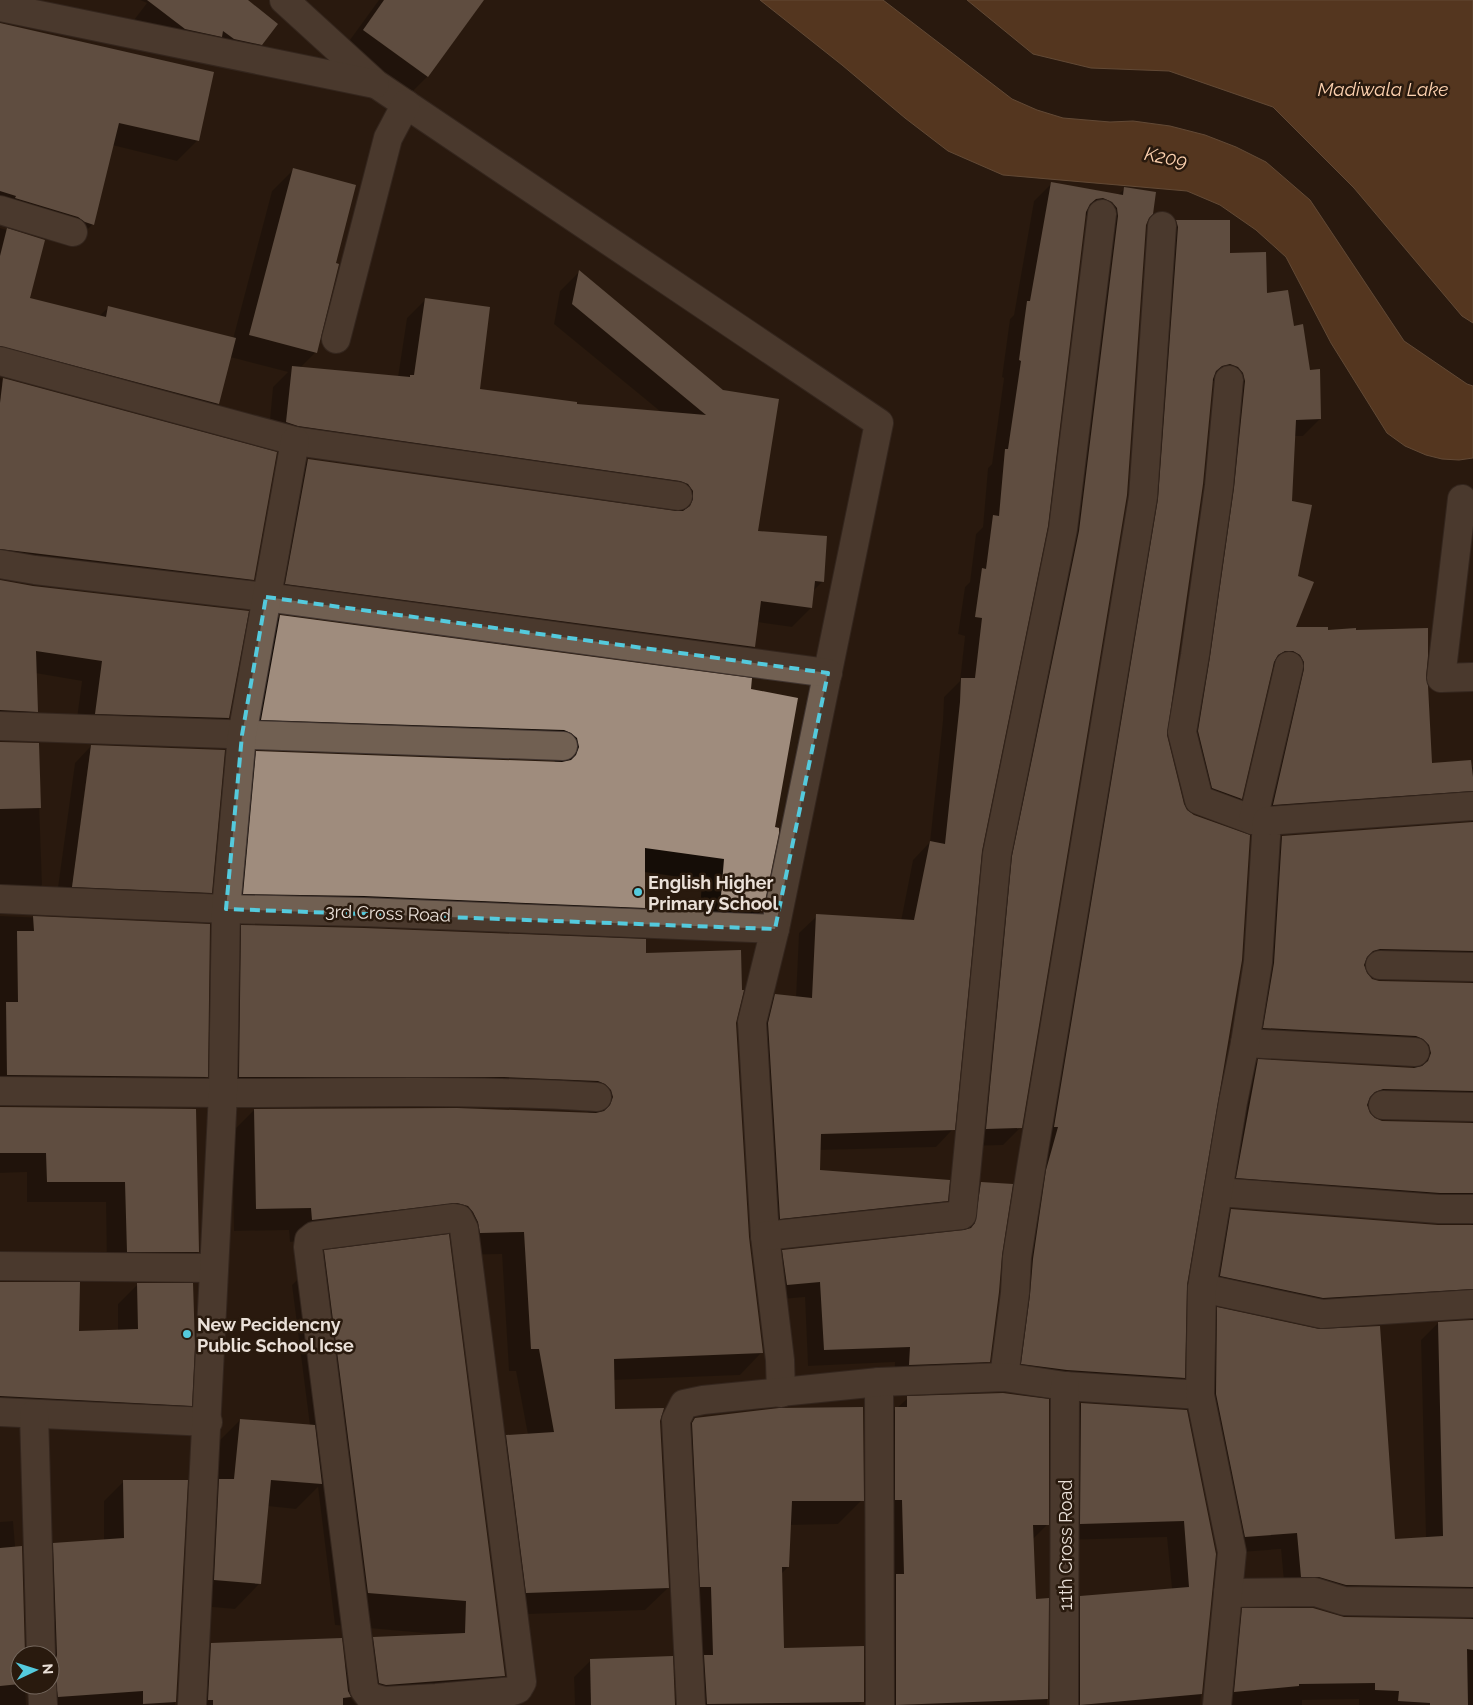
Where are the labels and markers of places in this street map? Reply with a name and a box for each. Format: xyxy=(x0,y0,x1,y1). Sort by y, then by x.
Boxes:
place label: English Higher Primary School xyxy=(648,872,778,914)
marker: English Higher Primary School xyxy=(632,886,644,898)
place label: New Pecidencny Public School Icse xyxy=(197,1314,354,1356)
marker: New Pecidencny Public School Icse xyxy=(181,1328,193,1340)

